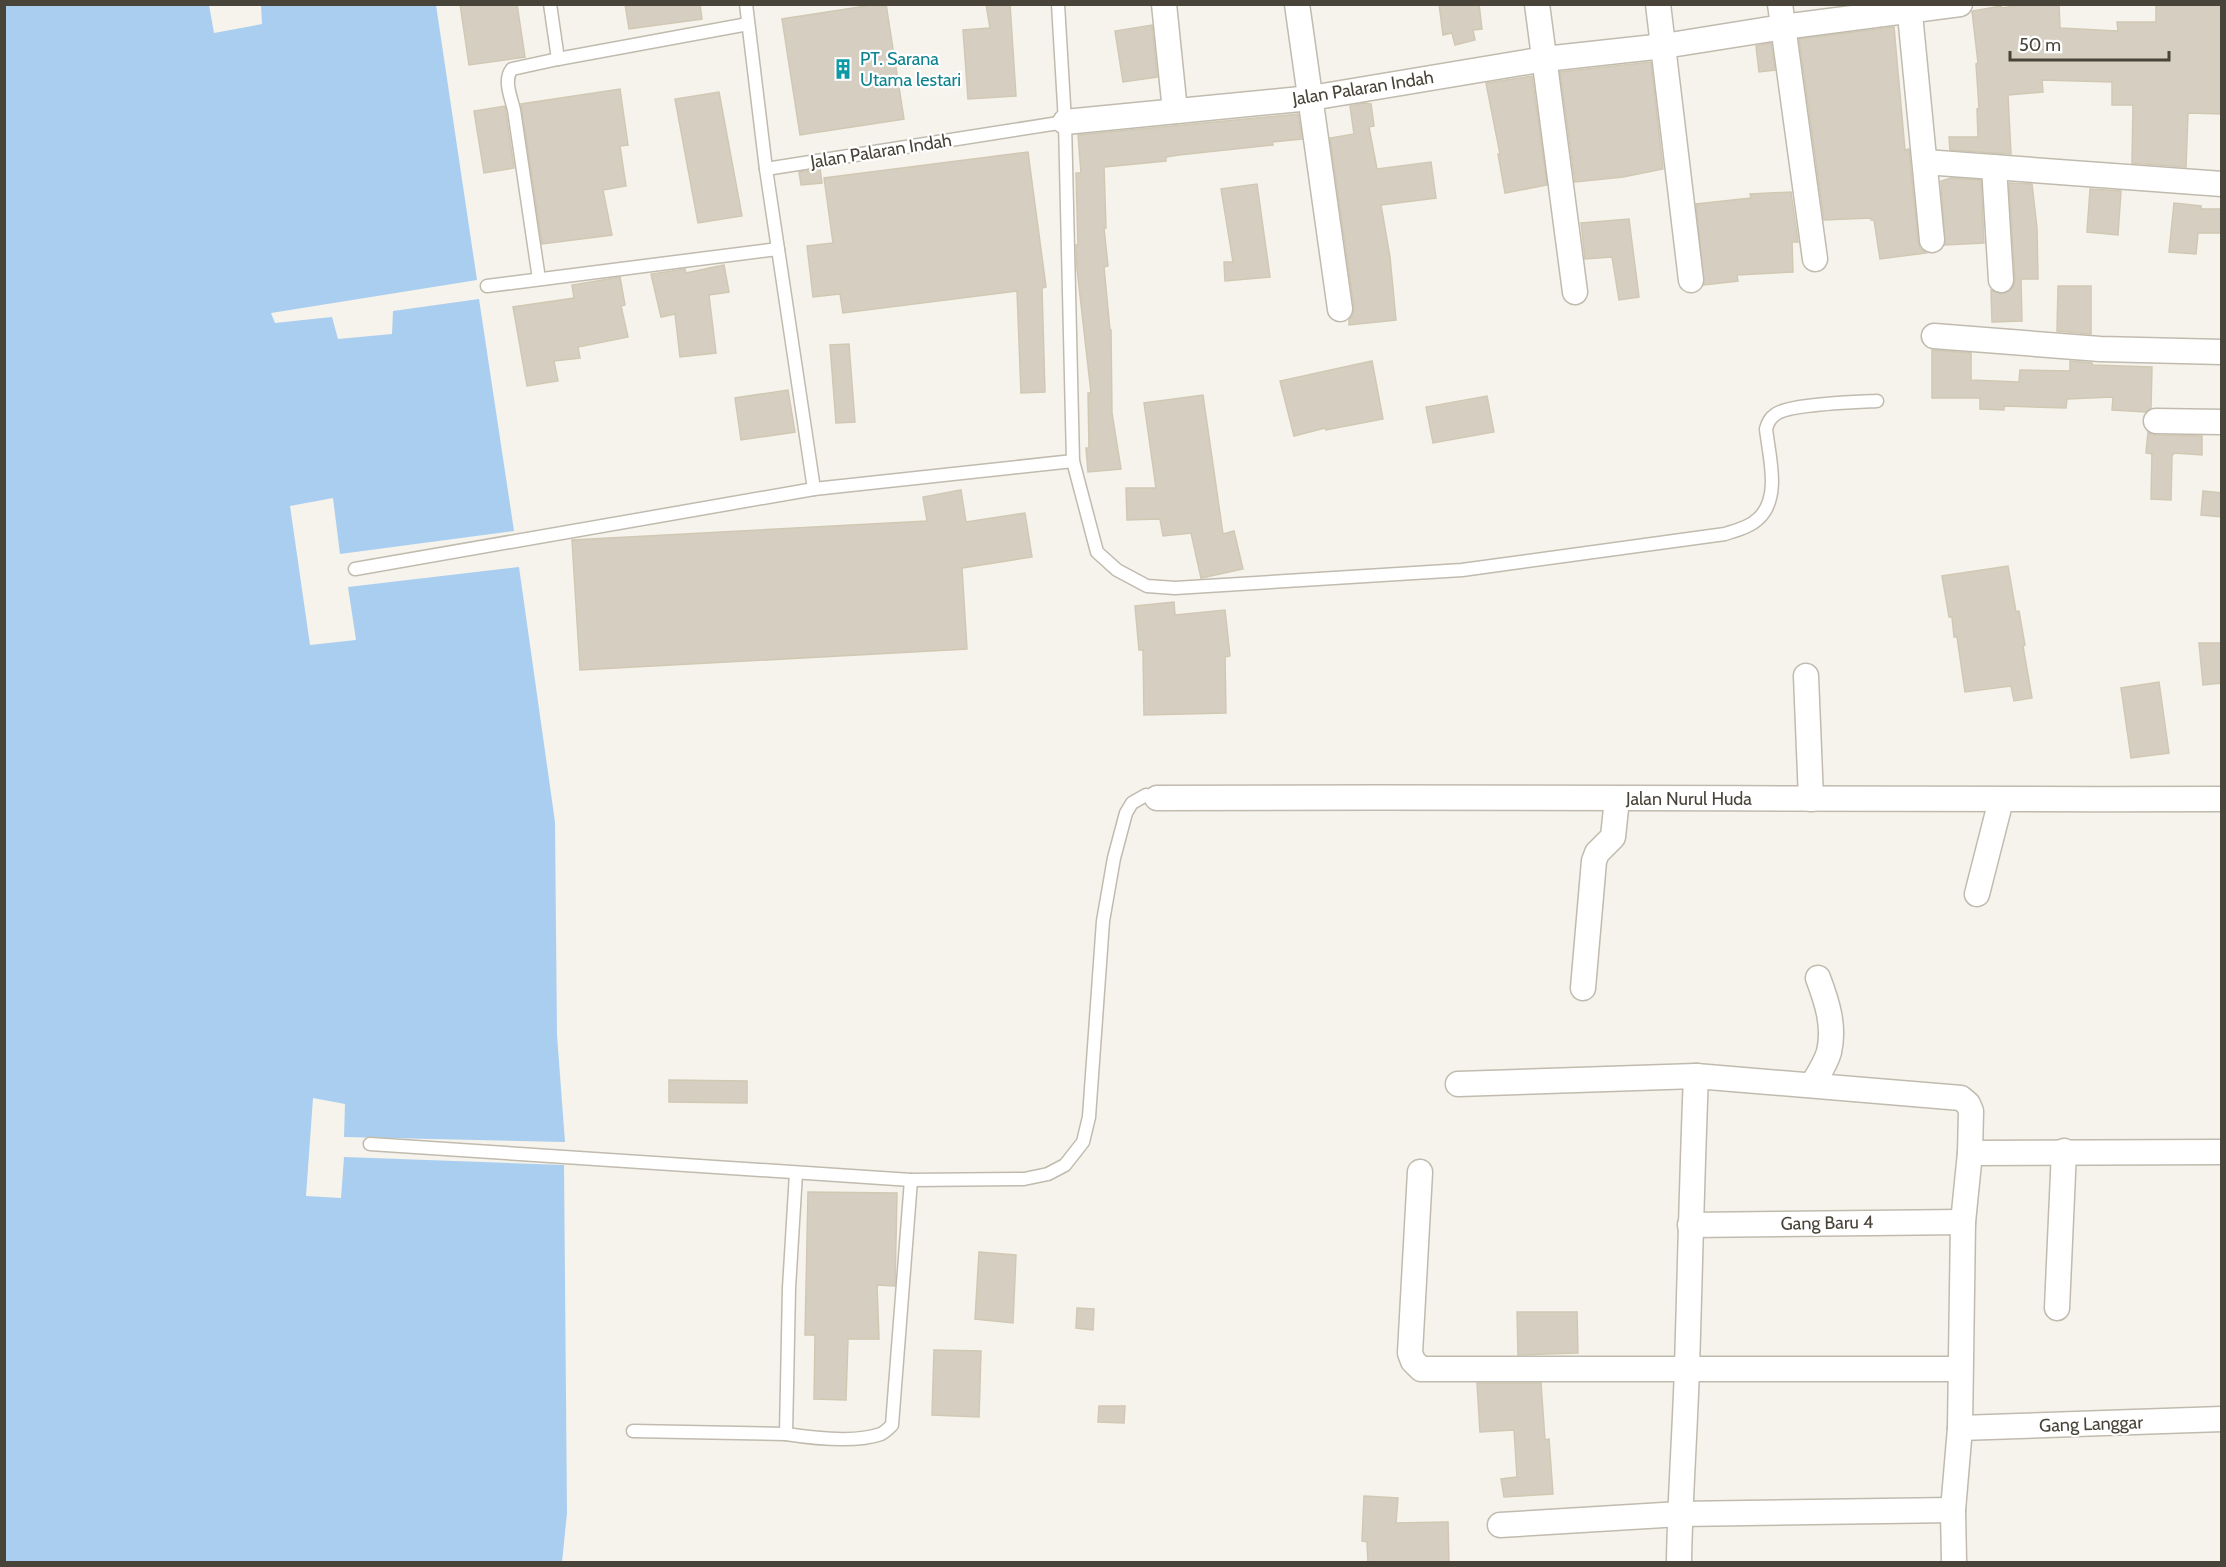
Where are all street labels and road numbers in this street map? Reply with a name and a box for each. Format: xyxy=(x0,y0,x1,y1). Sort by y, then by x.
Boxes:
street label: Jalan Palaran Indah xyxy=(1290,66,1435,110)
street label: Jalan Palaran Indah xyxy=(808,129,953,173)
street label: Jalan Nurul Huda xyxy=(1625,788,1752,810)
street label: Gang Baru 4 xyxy=(1780,1211,1874,1235)
street label: Gang Langgar xyxy=(2039,1411,2144,1437)

